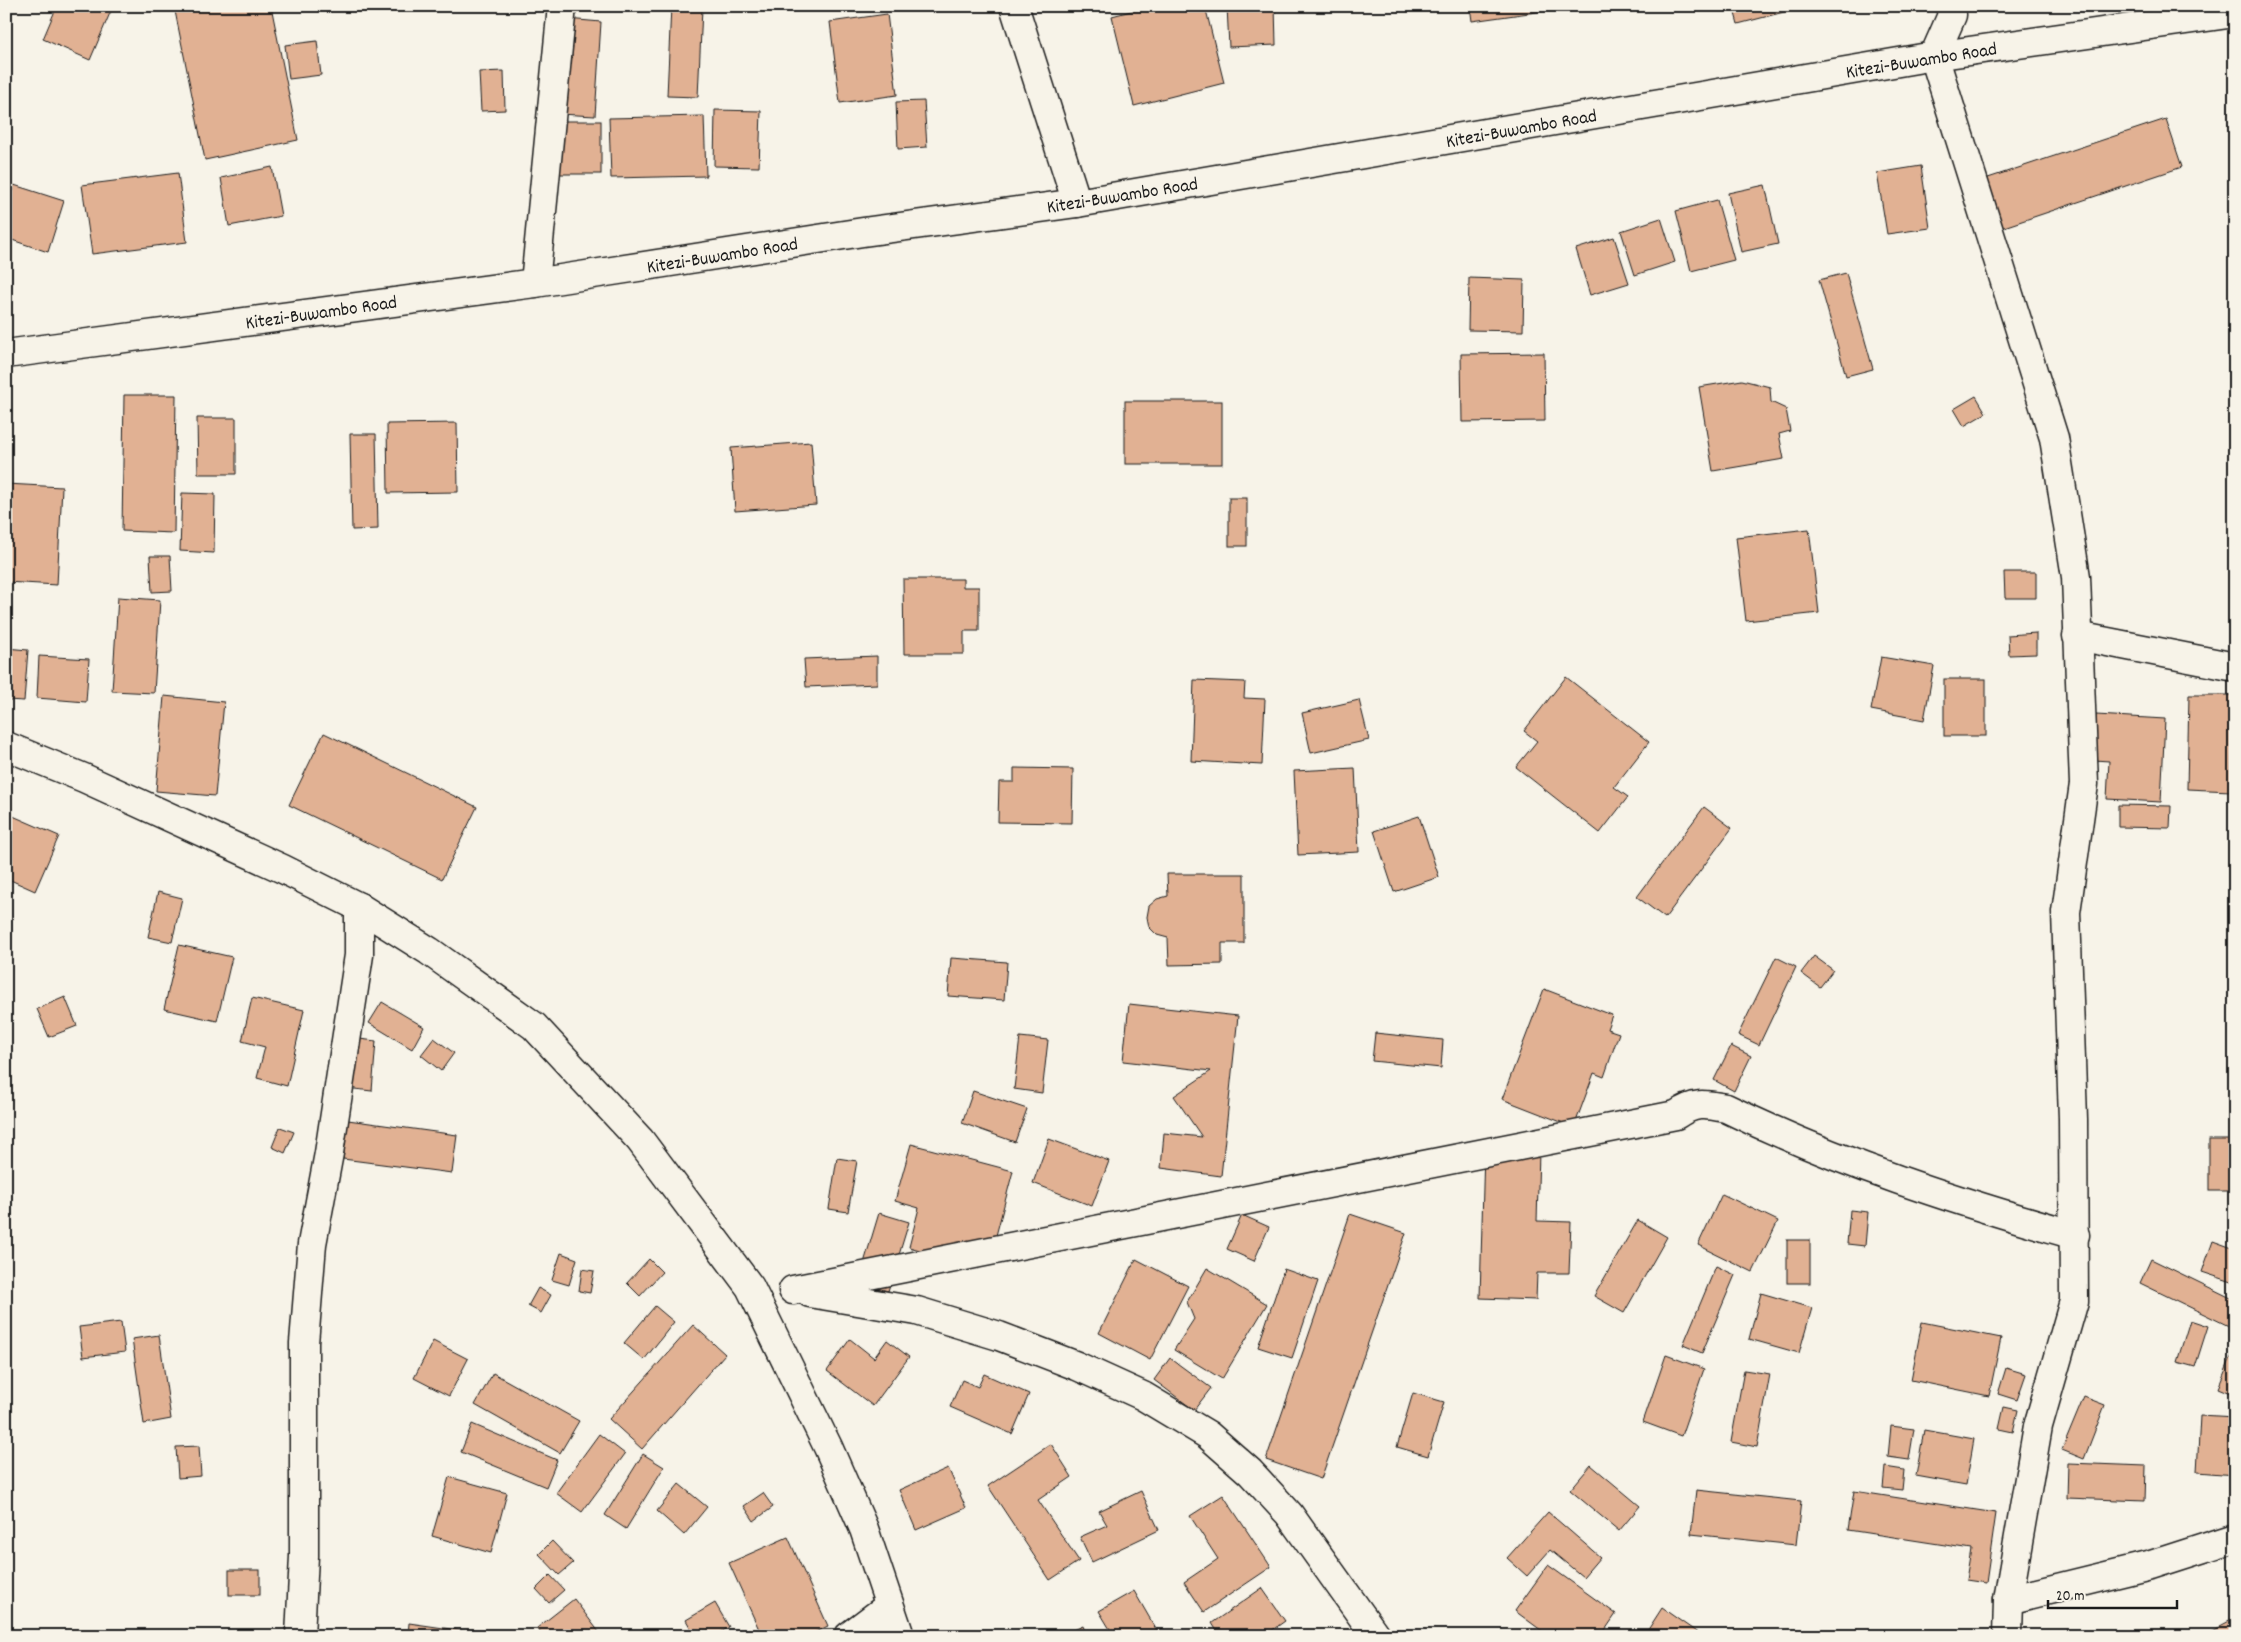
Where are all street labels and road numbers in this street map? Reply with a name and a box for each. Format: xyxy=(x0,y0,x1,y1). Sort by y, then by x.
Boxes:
street label: Kitezi-Buwambo Road xyxy=(1844,37,1999,88)
street label: Kitezi-Buwambo Road xyxy=(1444,104,1599,157)
street label: Kitezi-Buwambo Road xyxy=(1045,172,1200,223)
street label: Kitezi-Buwambo Road xyxy=(645,232,800,283)
street label: Kitezi-Buwambo Road xyxy=(244,290,399,338)

